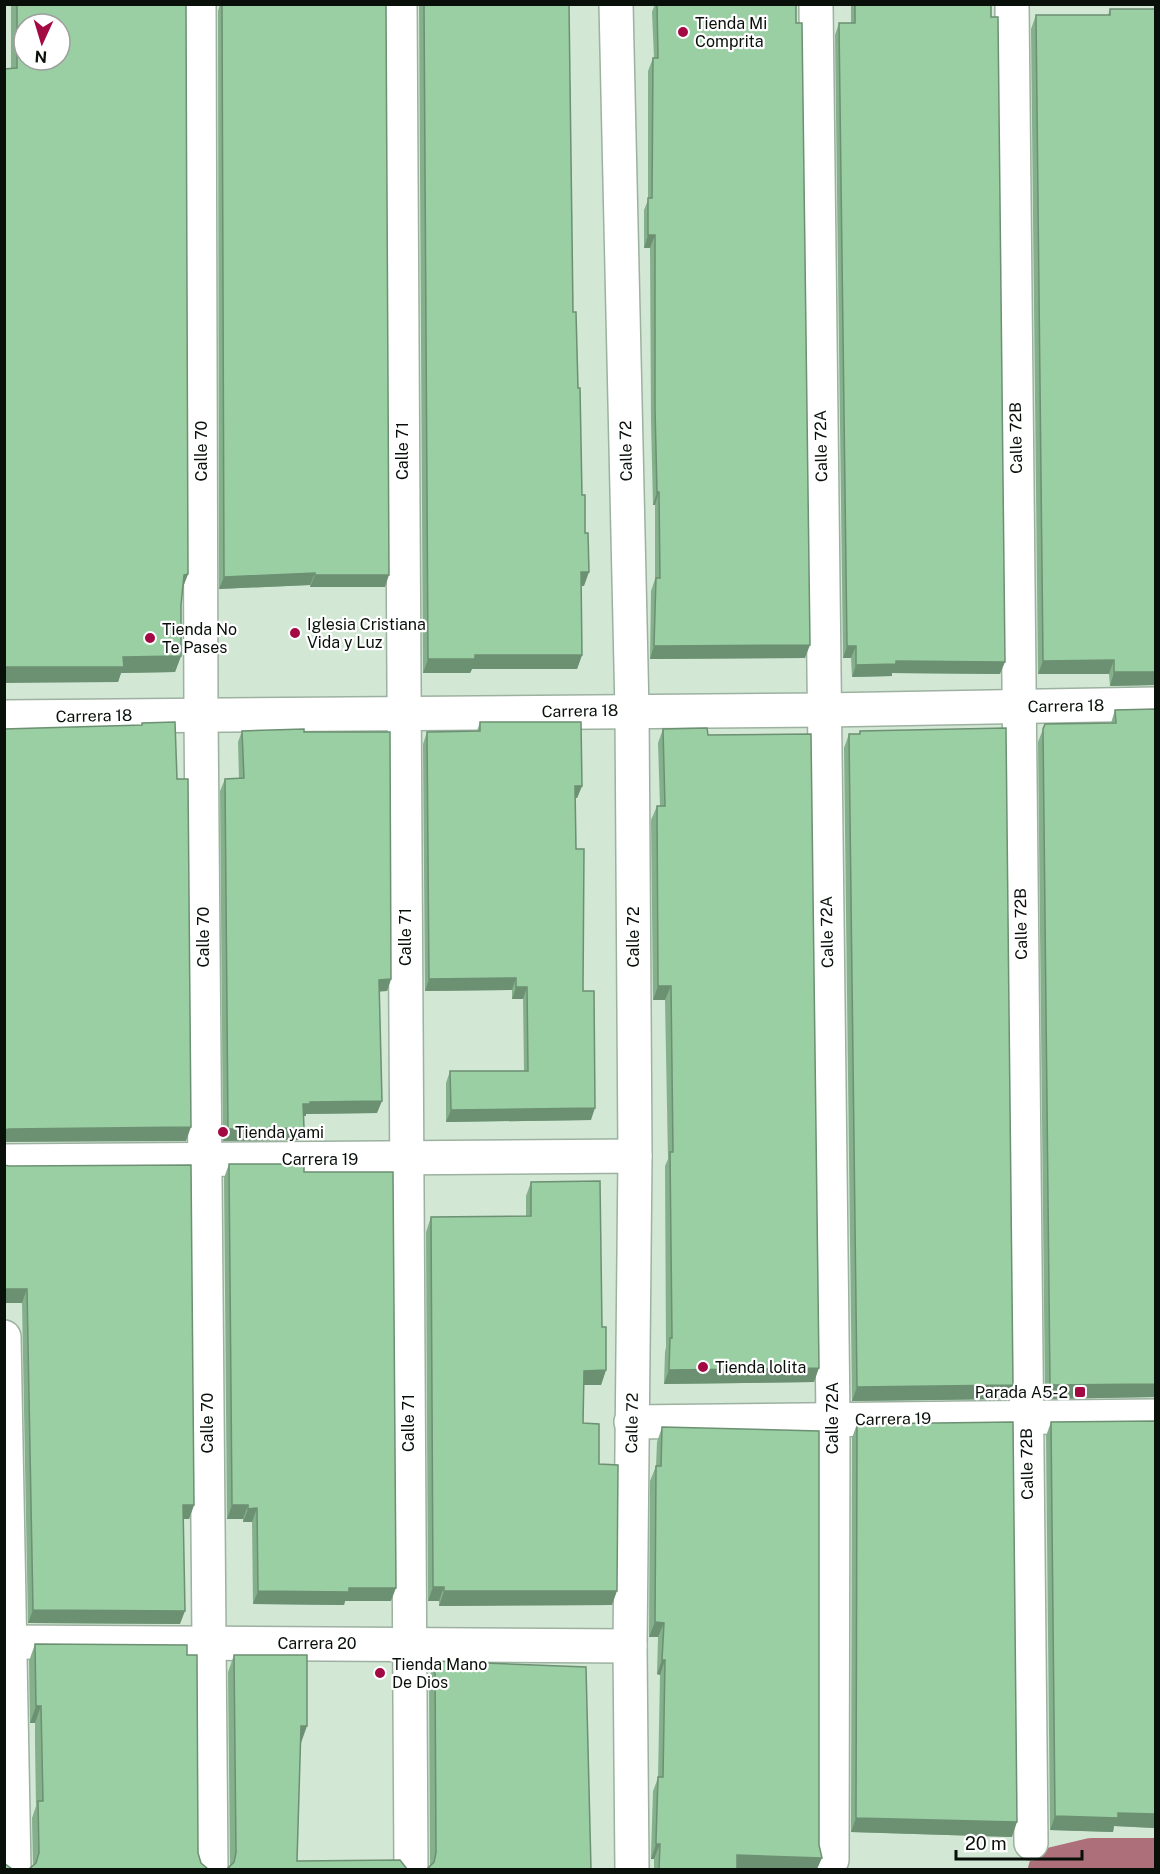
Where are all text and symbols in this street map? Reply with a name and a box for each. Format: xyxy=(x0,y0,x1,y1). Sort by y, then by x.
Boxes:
north arrow xyxy=(12,12,72,72)
place label: Tienda Mi Comprita xyxy=(695,14,767,51)
marker: Tienda Mi Comprita xyxy=(676,25,690,39)
text: N xyxy=(34,47,48,66)
street label: Calle 72B xyxy=(1006,402,1026,474)
street label: Calle 72A xyxy=(811,410,831,482)
street label: Calle 70 xyxy=(192,420,211,481)
street label: Calle 72 xyxy=(616,420,636,482)
street label: Calle 71 xyxy=(393,422,412,480)
place label: Iglesia Cristiana Vida y Luz xyxy=(307,615,426,652)
place label: Tienda No Te Pases xyxy=(162,620,237,657)
marker: Iglesia Cristiana Vida y Luz xyxy=(288,626,302,640)
marker: Tienda No Te Pases xyxy=(143,631,157,645)
street label: Carrera 18 xyxy=(1027,696,1105,716)
street label: Carrera 18 xyxy=(541,701,619,721)
street label: Carrera 18 xyxy=(55,706,133,726)
street label: Calle 72B xyxy=(1011,888,1031,960)
street label: Calle 72A xyxy=(817,896,837,968)
street label: Calle 70 xyxy=(194,906,213,967)
street label: Calle 72 xyxy=(624,907,643,967)
street label: Calle 71 xyxy=(396,908,415,966)
place label: Tienda yami xyxy=(235,1123,324,1142)
marker: Tienda yami xyxy=(216,1125,230,1139)
street label: Carrera 19 xyxy=(282,1150,358,1169)
place label: Tienda lolita xyxy=(715,1358,806,1377)
marker: Tienda lolita xyxy=(696,1360,710,1374)
street label: Calle 72A xyxy=(823,1382,842,1454)
place label: Parada A5-2 xyxy=(975,1383,1068,1402)
marker: Parada A5-2 xyxy=(1073,1385,1087,1399)
street label: Calle 70 xyxy=(198,1392,217,1453)
street label: Calle 72 xyxy=(622,1392,642,1454)
street label: Calle 71 xyxy=(399,1394,418,1452)
street label: Carrera 19 xyxy=(855,1409,931,1429)
street label: Calle 72B xyxy=(1017,1428,1037,1500)
street label: Carrera 20 xyxy=(277,1634,357,1653)
place label: Tienda Mano De Dios xyxy=(392,1655,487,1692)
marker: Tienda Mano De Dios xyxy=(373,1666,387,1680)
scale bar xyxy=(956,1823,1082,1861)
text: 20 m xyxy=(965,1833,1007,1854)

